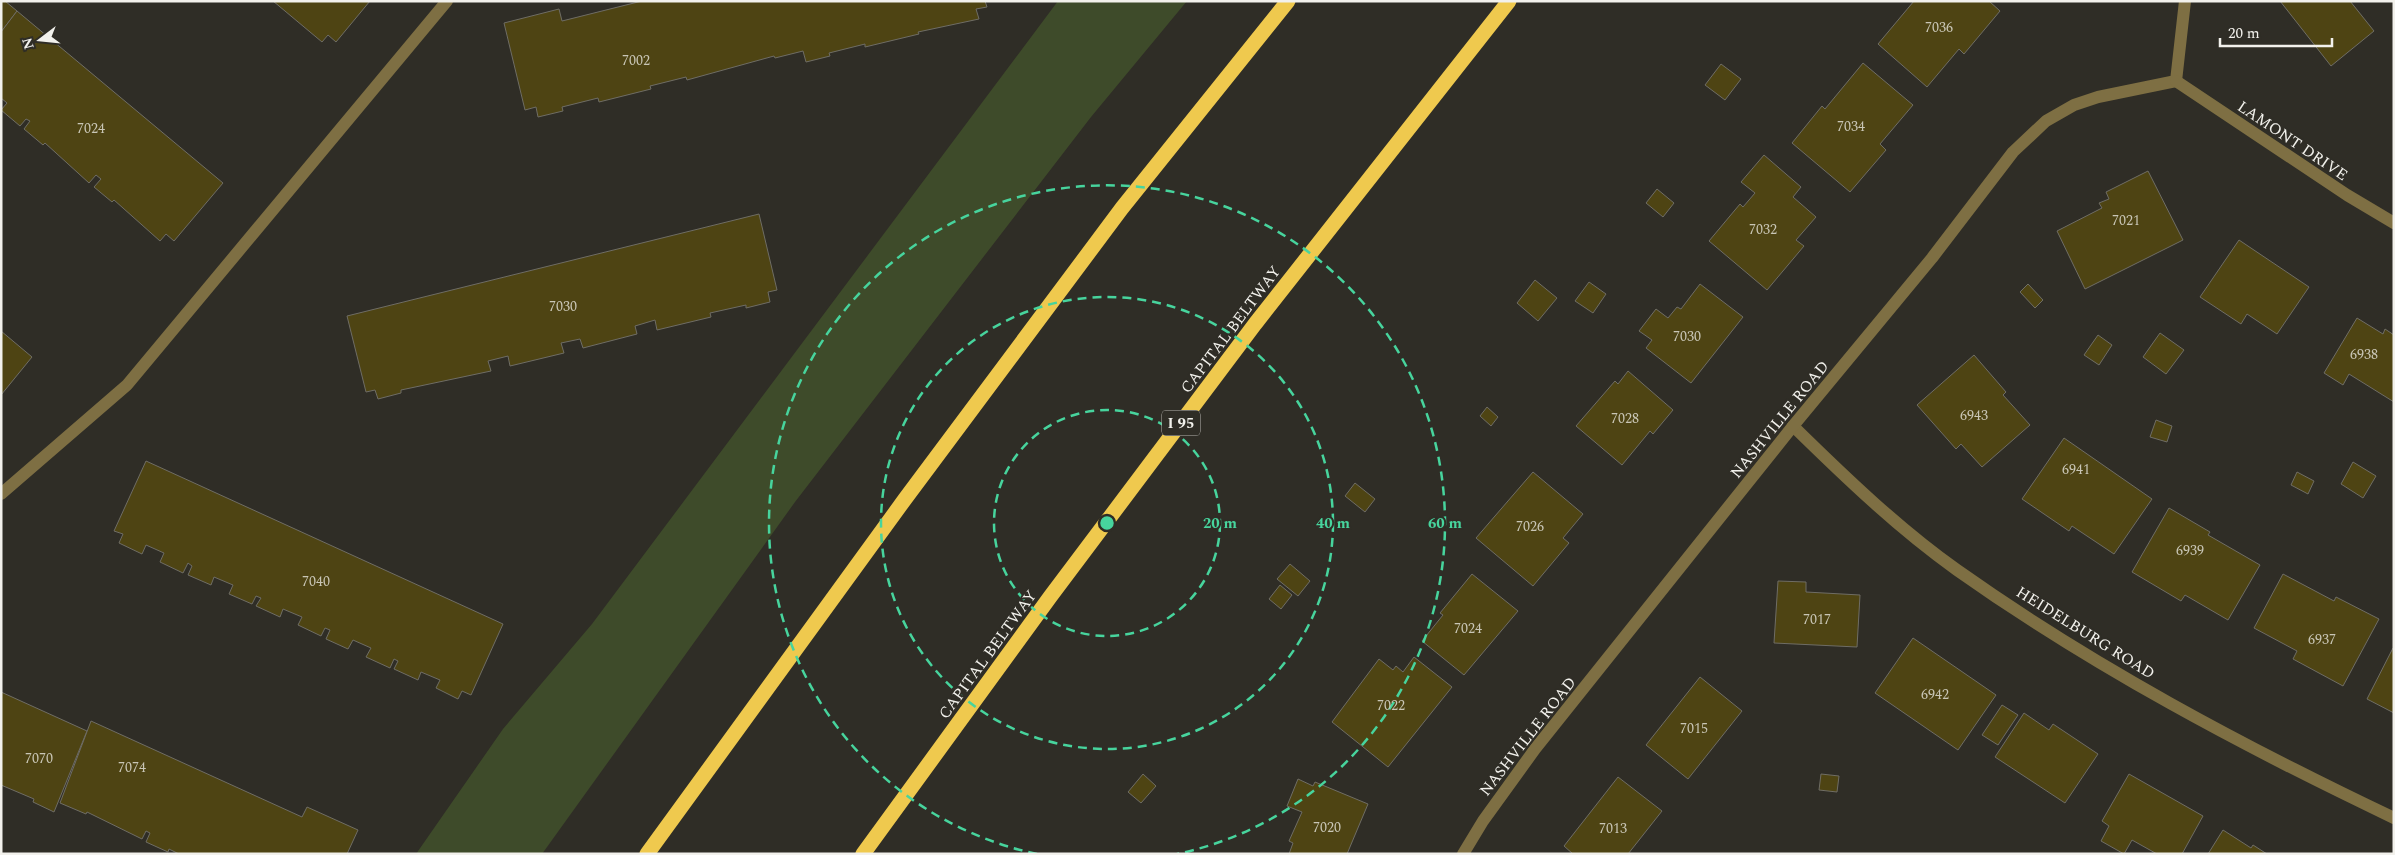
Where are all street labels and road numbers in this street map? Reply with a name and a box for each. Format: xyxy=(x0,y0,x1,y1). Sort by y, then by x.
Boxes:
street label: LAMONT DRIVE xyxy=(2232,95,2353,187)
street label: CAPITAL BELTWAY xyxy=(1175,261,1287,399)
street label: NASHVILLE ROAD xyxy=(1725,356,1835,484)
road number: I 95 xyxy=(1162,410,1200,436)
street label: HEIDELBURG ROAD xyxy=(2011,580,2160,685)
street label: CAPITAL BELTWAY xyxy=(933,585,1043,724)
street label: NASHVILLE ROAD xyxy=(1474,672,1582,801)

